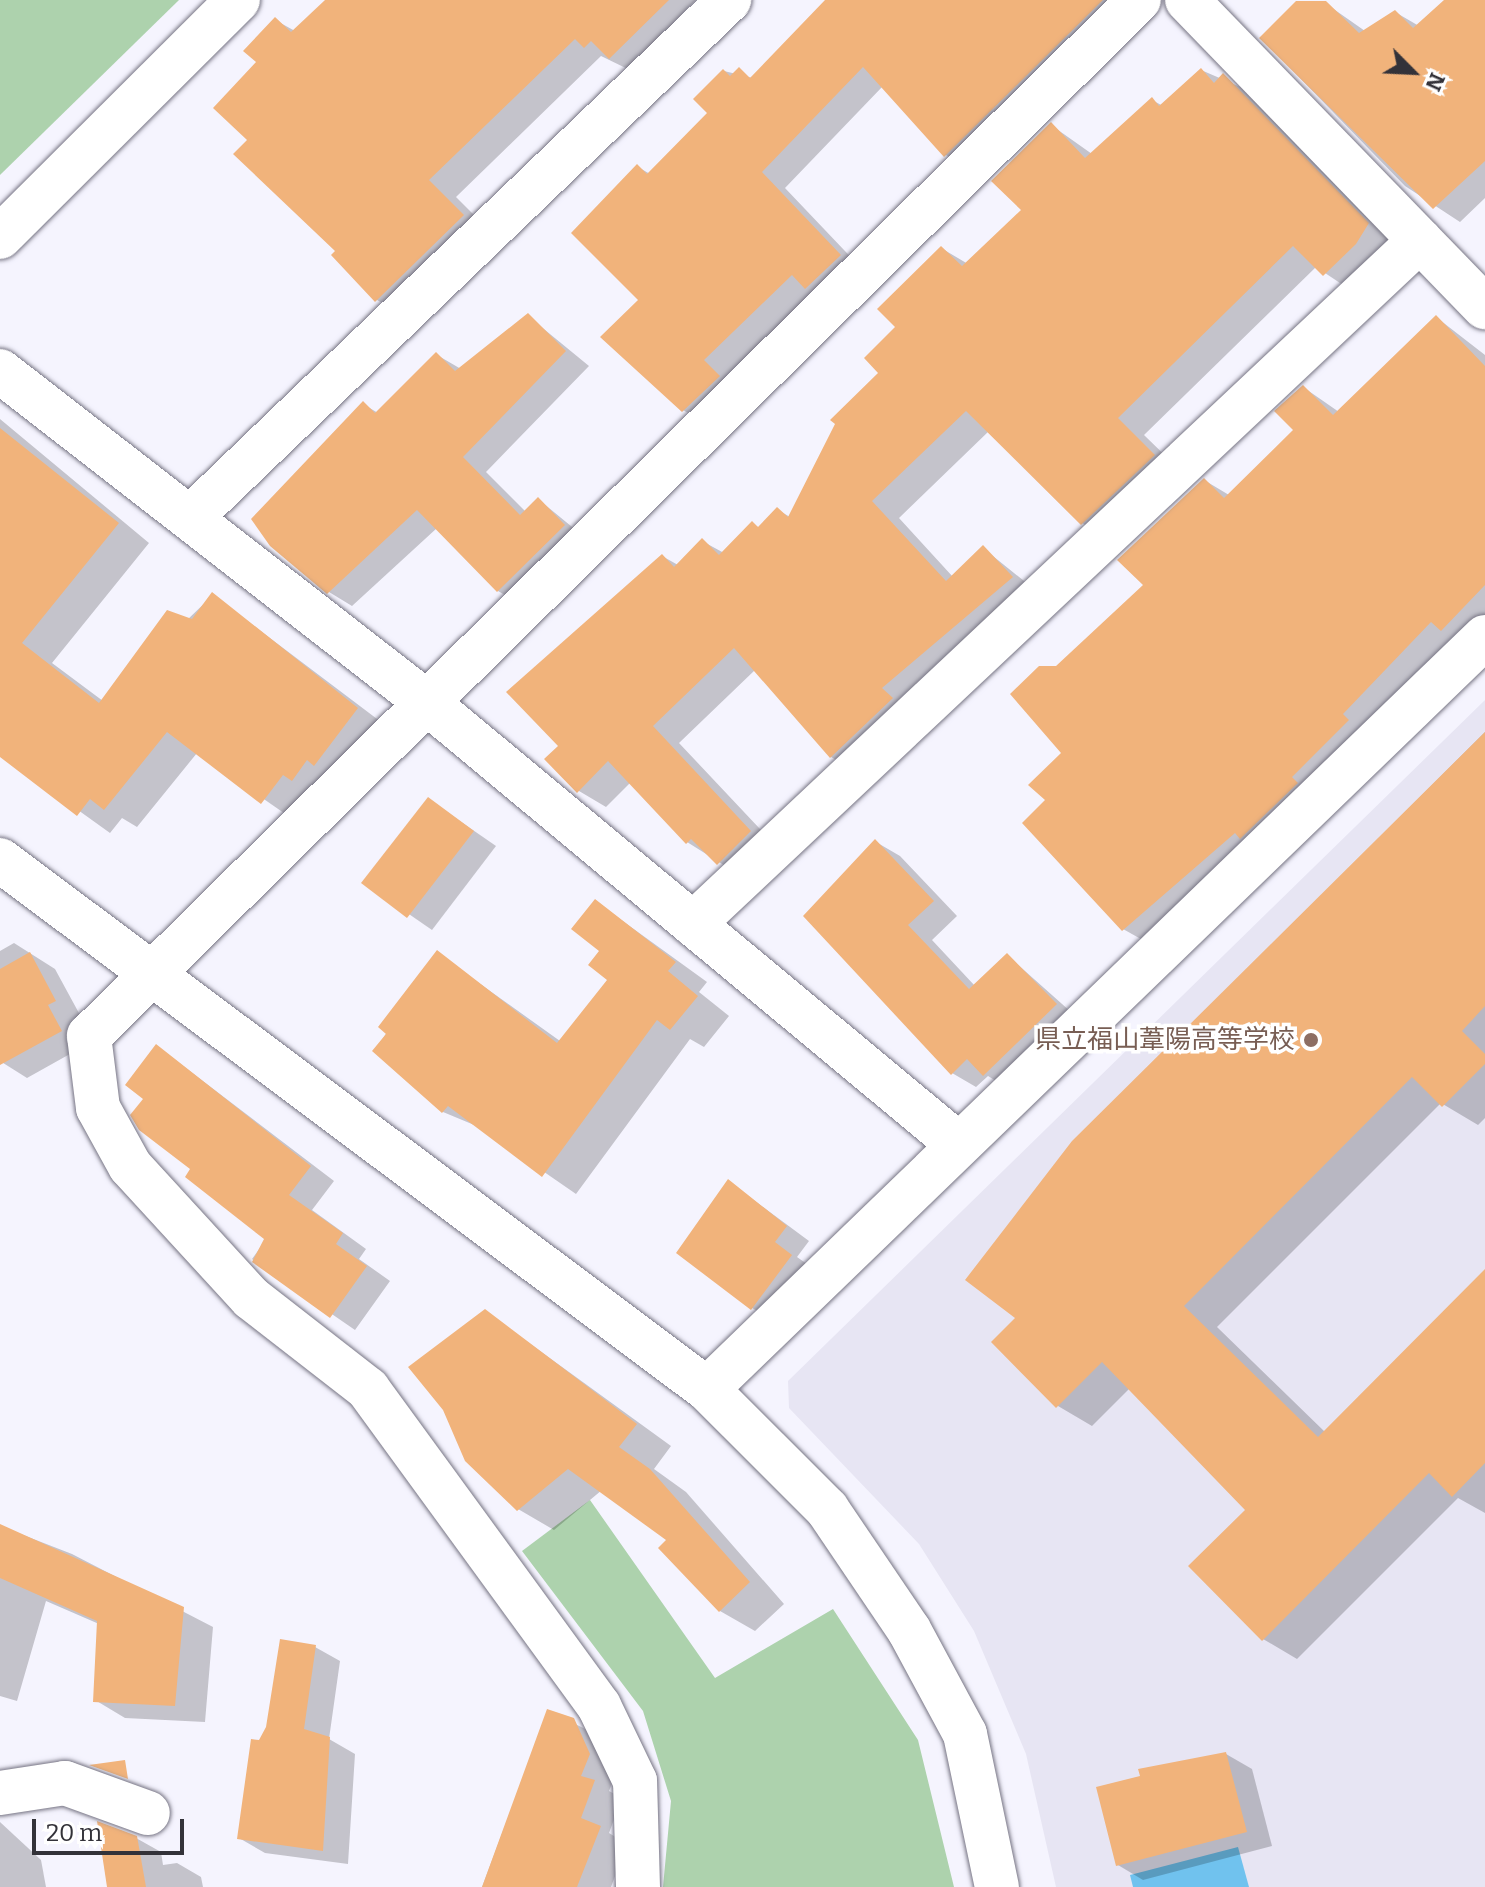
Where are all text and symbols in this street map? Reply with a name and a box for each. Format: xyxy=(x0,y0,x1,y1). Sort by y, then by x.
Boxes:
north arrow xyxy=(1373,32,1453,112)
text: N xyxy=(1420,69,1451,95)
place label: 県立福山葦陽高等学校 xyxy=(1035,1024,1295,1056)
marker: 県立福山葦陽高等学校 xyxy=(1302,1031,1320,1049)
scale bar xyxy=(36,1803,188,1853)
text: 20 m xyxy=(46,1819,102,1847)

